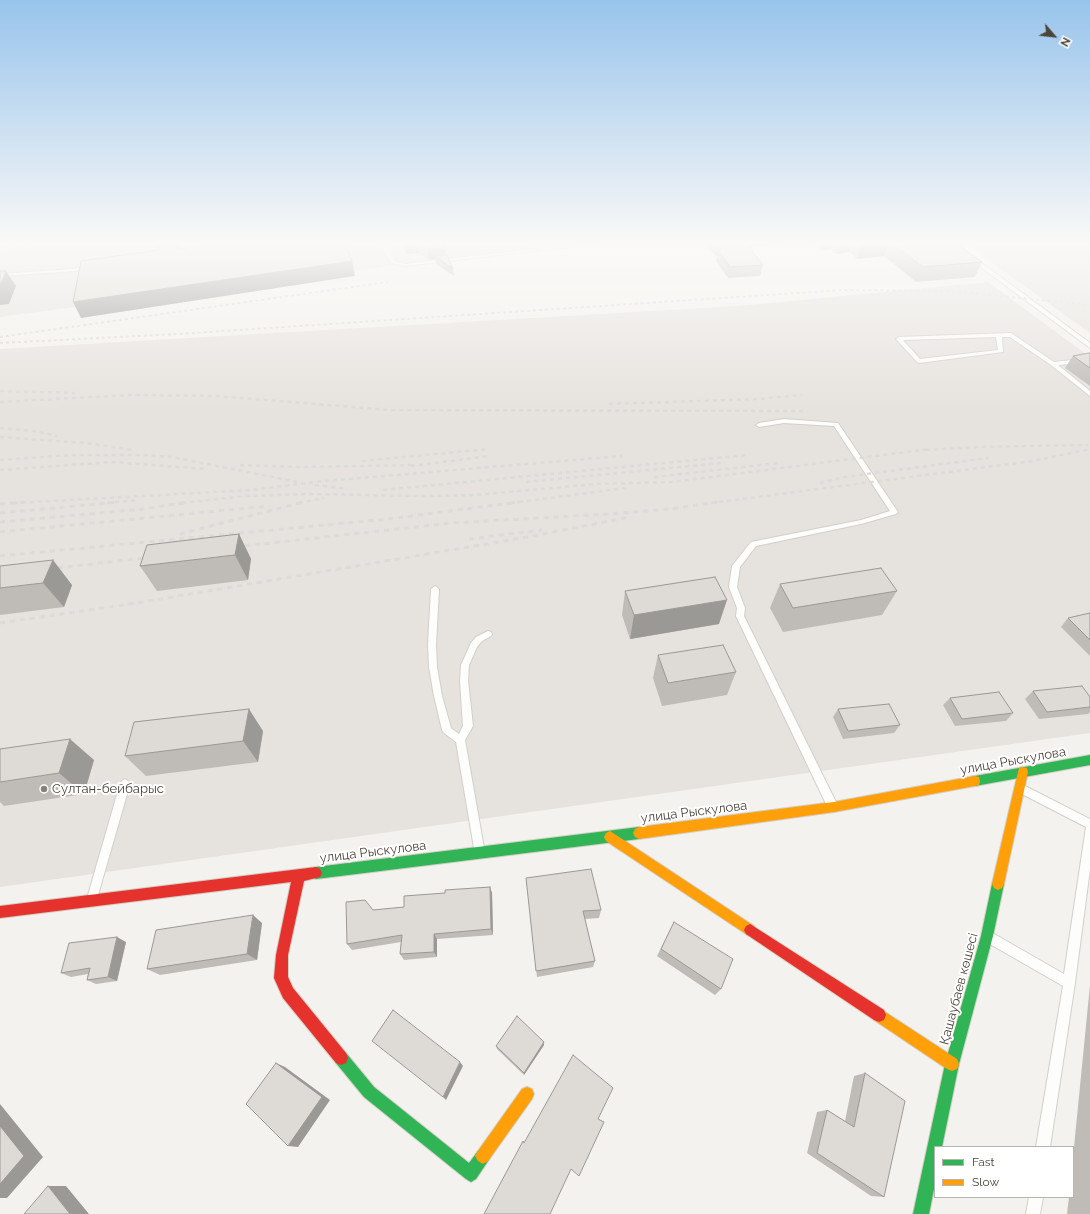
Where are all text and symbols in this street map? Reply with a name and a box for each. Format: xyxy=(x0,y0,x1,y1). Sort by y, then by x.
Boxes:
north arrow xyxy=(1034,16,1074,56)
text: N xyxy=(1057,35,1073,49)
street label: улица Рыскулова xyxy=(959,744,1067,778)
place label: Султан-бейбарыс xyxy=(52,781,164,797)
marker: Султан-бейбарыс xyxy=(39,784,49,794)
street label: улица Рыскулова xyxy=(640,798,748,826)
street label: улица Рыскулова xyxy=(319,838,427,866)
street label: Қашаубаев көшесі xyxy=(937,932,981,1046)
legend xyxy=(934,1146,1074,1198)
text: Fast xyxy=(972,1155,995,1169)
text: Slow xyxy=(972,1175,999,1189)

